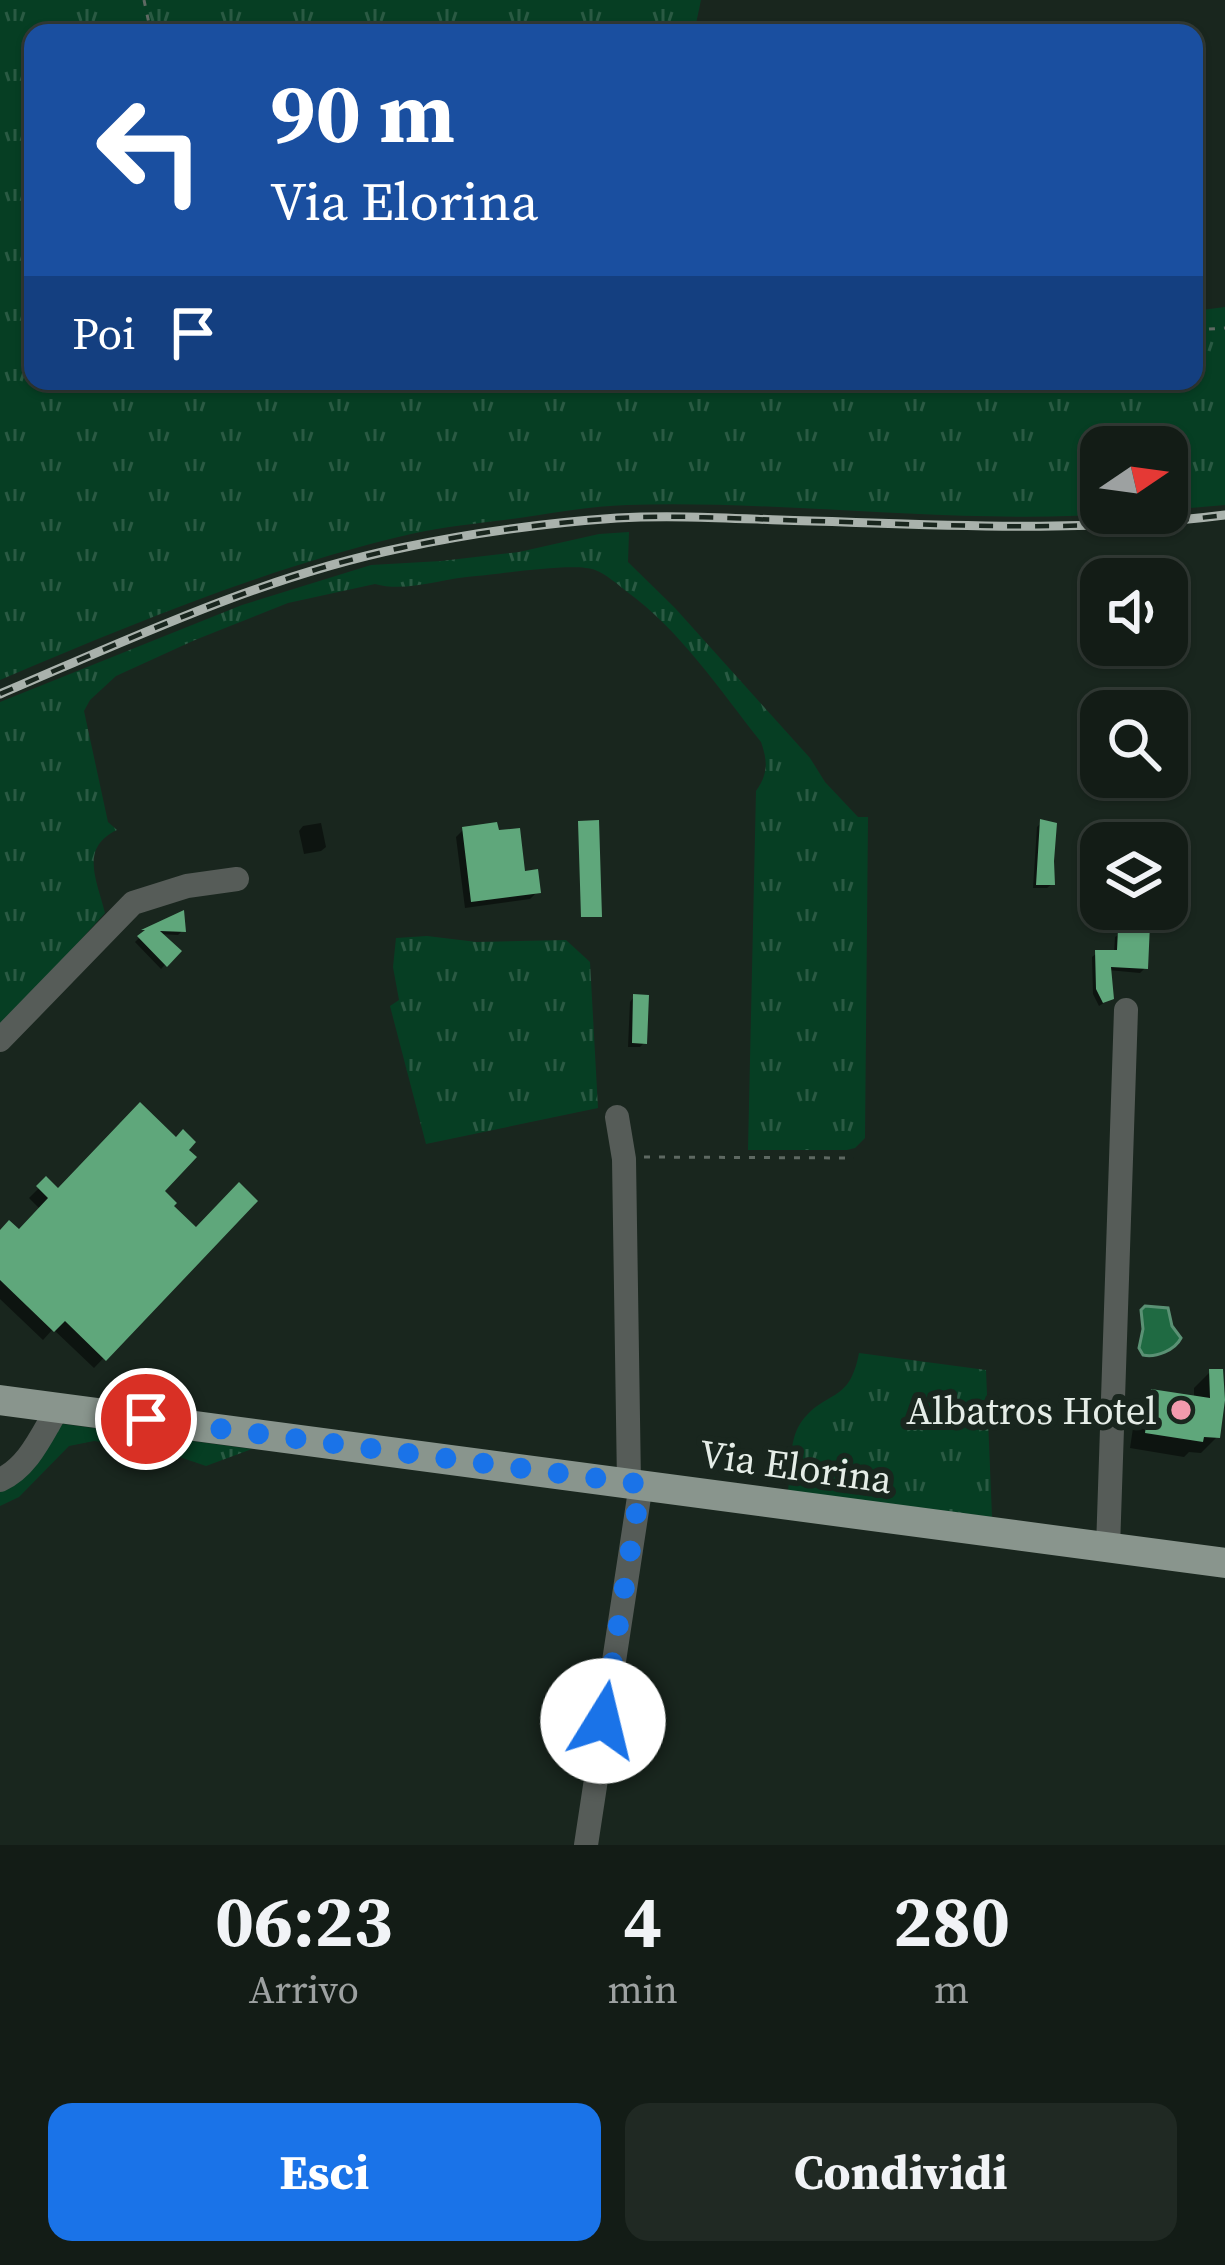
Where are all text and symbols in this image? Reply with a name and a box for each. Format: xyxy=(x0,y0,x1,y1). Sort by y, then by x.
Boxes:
text: 90 m xyxy=(270,55,455,170)
icon: left xyxy=(72,72,228,228)
text: Via Elorina xyxy=(270,164,538,238)
icon: arrive xyxy=(160,300,226,366)
text: Poi xyxy=(72,302,136,364)
north arrow xyxy=(1080,426,1188,534)
map controls xyxy=(1080,426,1188,930)
button: sound xyxy=(1080,558,1188,666)
button: search xyxy=(1080,690,1188,798)
button: layers xyxy=(1080,822,1188,930)
pin xyxy=(95,1368,197,1470)
place label: Albatros Hotel xyxy=(906,1384,1157,1437)
icon: arrive xyxy=(113,1386,179,1452)
marker: Albatros Hotel xyxy=(1168,1397,1194,1423)
street label: Via Elorina xyxy=(696,1427,896,1506)
position arrow xyxy=(540,1658,666,1784)
text: 06:23 xyxy=(215,1871,393,1970)
text: 4 xyxy=(623,1871,662,1970)
text: 280 xyxy=(893,1871,1010,1970)
text: Arrivo xyxy=(249,1963,359,2016)
text: min xyxy=(608,1963,678,2016)
text: m xyxy=(934,1963,969,2016)
button: Esci xyxy=(48,2103,601,2241)
button: Condividi xyxy=(625,2103,1177,2241)

